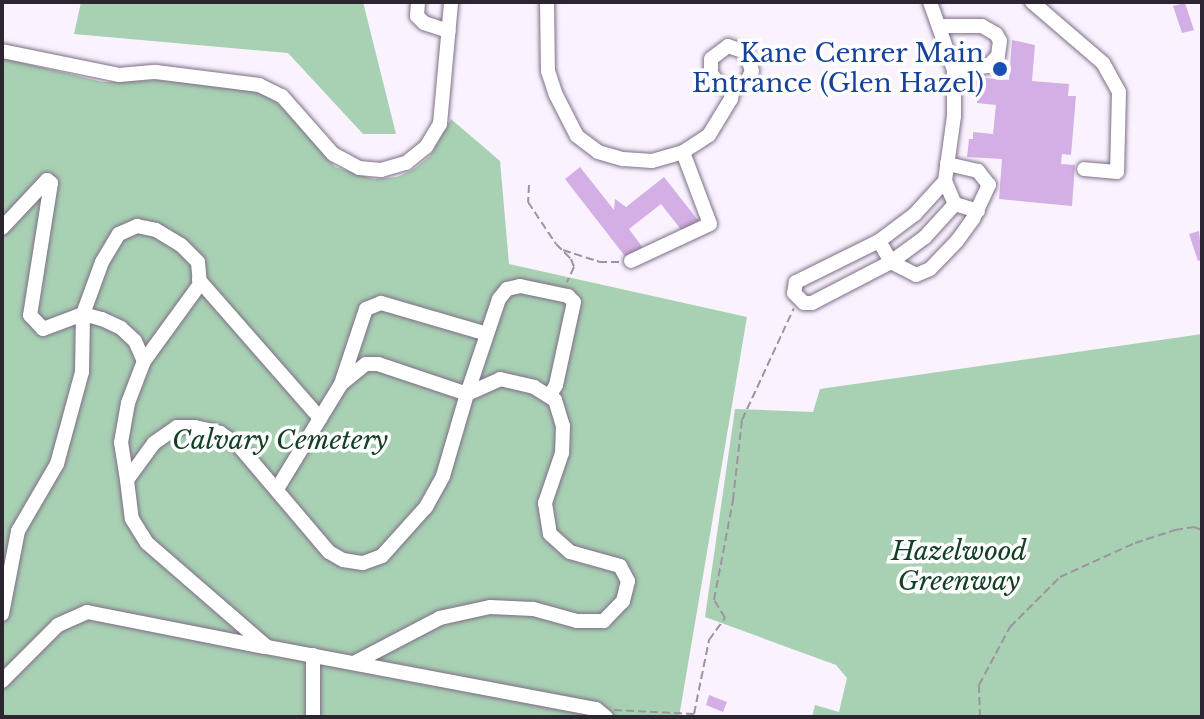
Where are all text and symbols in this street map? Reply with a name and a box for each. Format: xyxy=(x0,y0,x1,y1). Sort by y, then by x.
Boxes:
place label: Kane Cenrer Main Entrance (Glen Hazel) xyxy=(692,38,984,100)
marker: Kane Cenrer Main Entrance (Glen Hazel) xyxy=(991,60,1009,78)
park label: Calvary Cemetery xyxy=(172,425,388,457)
park label: Hazelwood Greenway xyxy=(891,536,1027,598)

